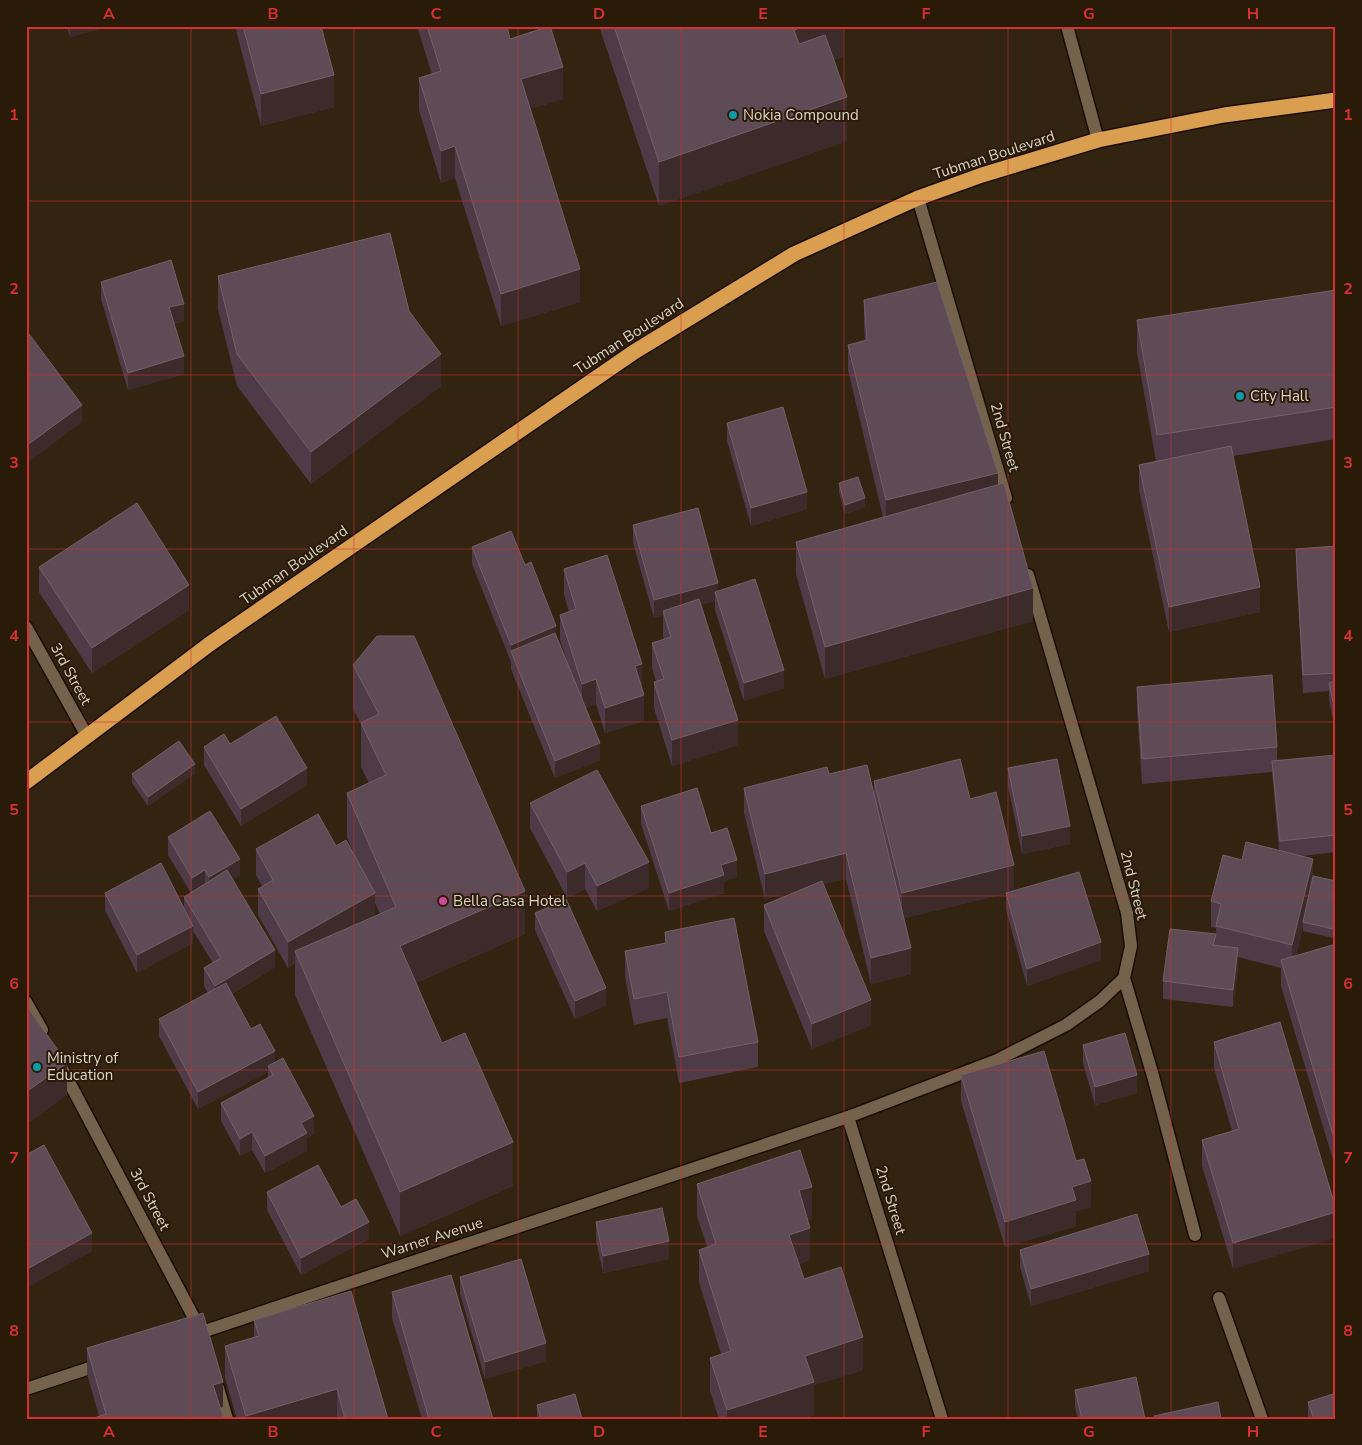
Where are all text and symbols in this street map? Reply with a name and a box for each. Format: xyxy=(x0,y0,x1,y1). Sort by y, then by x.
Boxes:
text: A xyxy=(103,3,115,25)
text: B xyxy=(267,3,279,25)
text: C xyxy=(431,3,442,25)
text: D xyxy=(593,3,605,25)
text: E xyxy=(758,3,768,25)
text: F xyxy=(922,3,931,25)
text: G xyxy=(1083,3,1095,25)
text: H xyxy=(1247,3,1259,25)
text: 1 xyxy=(9,104,19,126)
text: 1 xyxy=(1343,104,1353,126)
place label: Nokia Compound xyxy=(743,105,859,125)
marker: Nokia Compound xyxy=(727,109,739,121)
street label: Tubman Boulevard xyxy=(931,126,1057,184)
text: 2 xyxy=(9,278,19,300)
text: 2 xyxy=(1343,278,1353,300)
street label: Tubman Boulevard xyxy=(570,293,688,379)
place label: City Hall xyxy=(1250,386,1309,406)
marker: City Hall xyxy=(1234,390,1246,402)
street label: 2nd Street xyxy=(986,400,1025,475)
text: 3 xyxy=(9,452,19,474)
text: 3 xyxy=(1343,452,1353,474)
street label: Tubman Boulevard xyxy=(236,520,352,610)
text: 4 xyxy=(9,625,19,647)
text: 4 xyxy=(1343,625,1353,647)
street label: 3rd Street xyxy=(46,639,97,709)
text: 5 xyxy=(9,799,19,821)
text: 5 xyxy=(1343,799,1353,821)
street label: 2nd Street xyxy=(1116,848,1152,923)
place label: Bella Casa Hotel xyxy=(453,891,566,911)
marker: Bella Casa Hotel xyxy=(437,895,449,907)
text: 6 xyxy=(9,973,19,995)
text: 6 xyxy=(1343,973,1353,995)
place label: Ministry of Education xyxy=(47,1048,119,1085)
marker: Ministry of Education xyxy=(31,1061,43,1073)
text: 7 xyxy=(9,1147,19,1169)
text: 7 xyxy=(1343,1147,1353,1169)
street label: 2nd Street xyxy=(871,1163,911,1238)
street label: 3rd Street xyxy=(125,1164,175,1234)
street label: Warner Avenue xyxy=(379,1212,485,1264)
text: 8 xyxy=(9,1320,19,1342)
text: 8 xyxy=(1343,1320,1353,1342)
text: A xyxy=(103,1421,115,1443)
text: B xyxy=(267,1421,279,1443)
text: C xyxy=(431,1421,442,1443)
text: D xyxy=(593,1421,605,1443)
text: E xyxy=(758,1421,768,1443)
text: F xyxy=(922,1421,931,1443)
text: G xyxy=(1083,1421,1095,1443)
text: H xyxy=(1247,1421,1259,1443)

